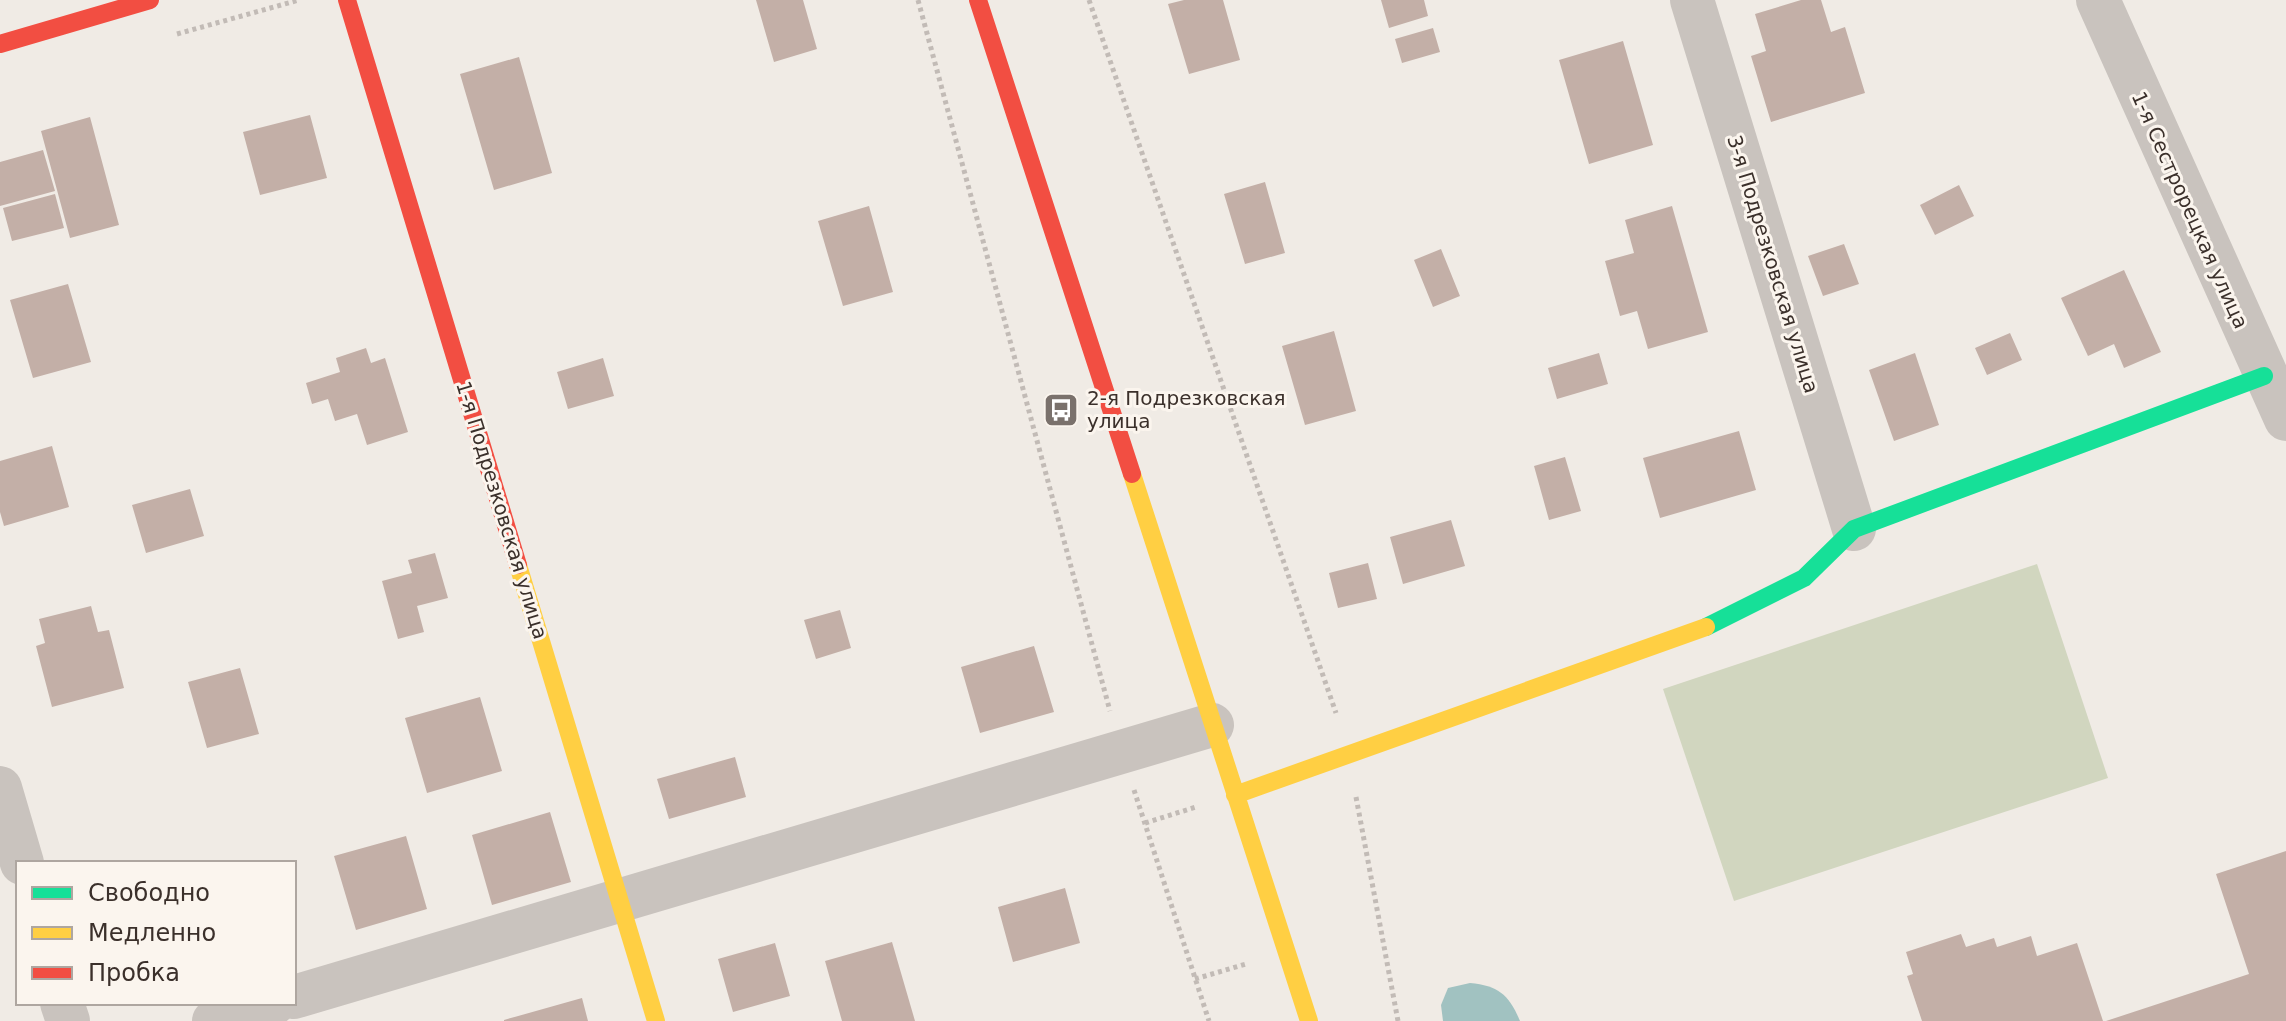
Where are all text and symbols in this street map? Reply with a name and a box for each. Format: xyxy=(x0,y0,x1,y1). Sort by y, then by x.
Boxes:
street label: 1-я Сестрорецкая улица xyxy=(2127,88,2253,332)
street label: 3-я Подрезковская улица xyxy=(1722,132,1824,396)
street label: 1-я Подрезковская улица xyxy=(451,378,553,642)
place label: 2-я Подрезковская улица xyxy=(1087,386,1286,433)
bus stop icon: 2-я Подрезковская улица xyxy=(1042,391,1080,429)
legend xyxy=(16,861,296,1005)
text: Свободно xyxy=(88,879,210,907)
text: Медленно xyxy=(88,919,216,947)
text: Пробка xyxy=(88,959,180,987)

